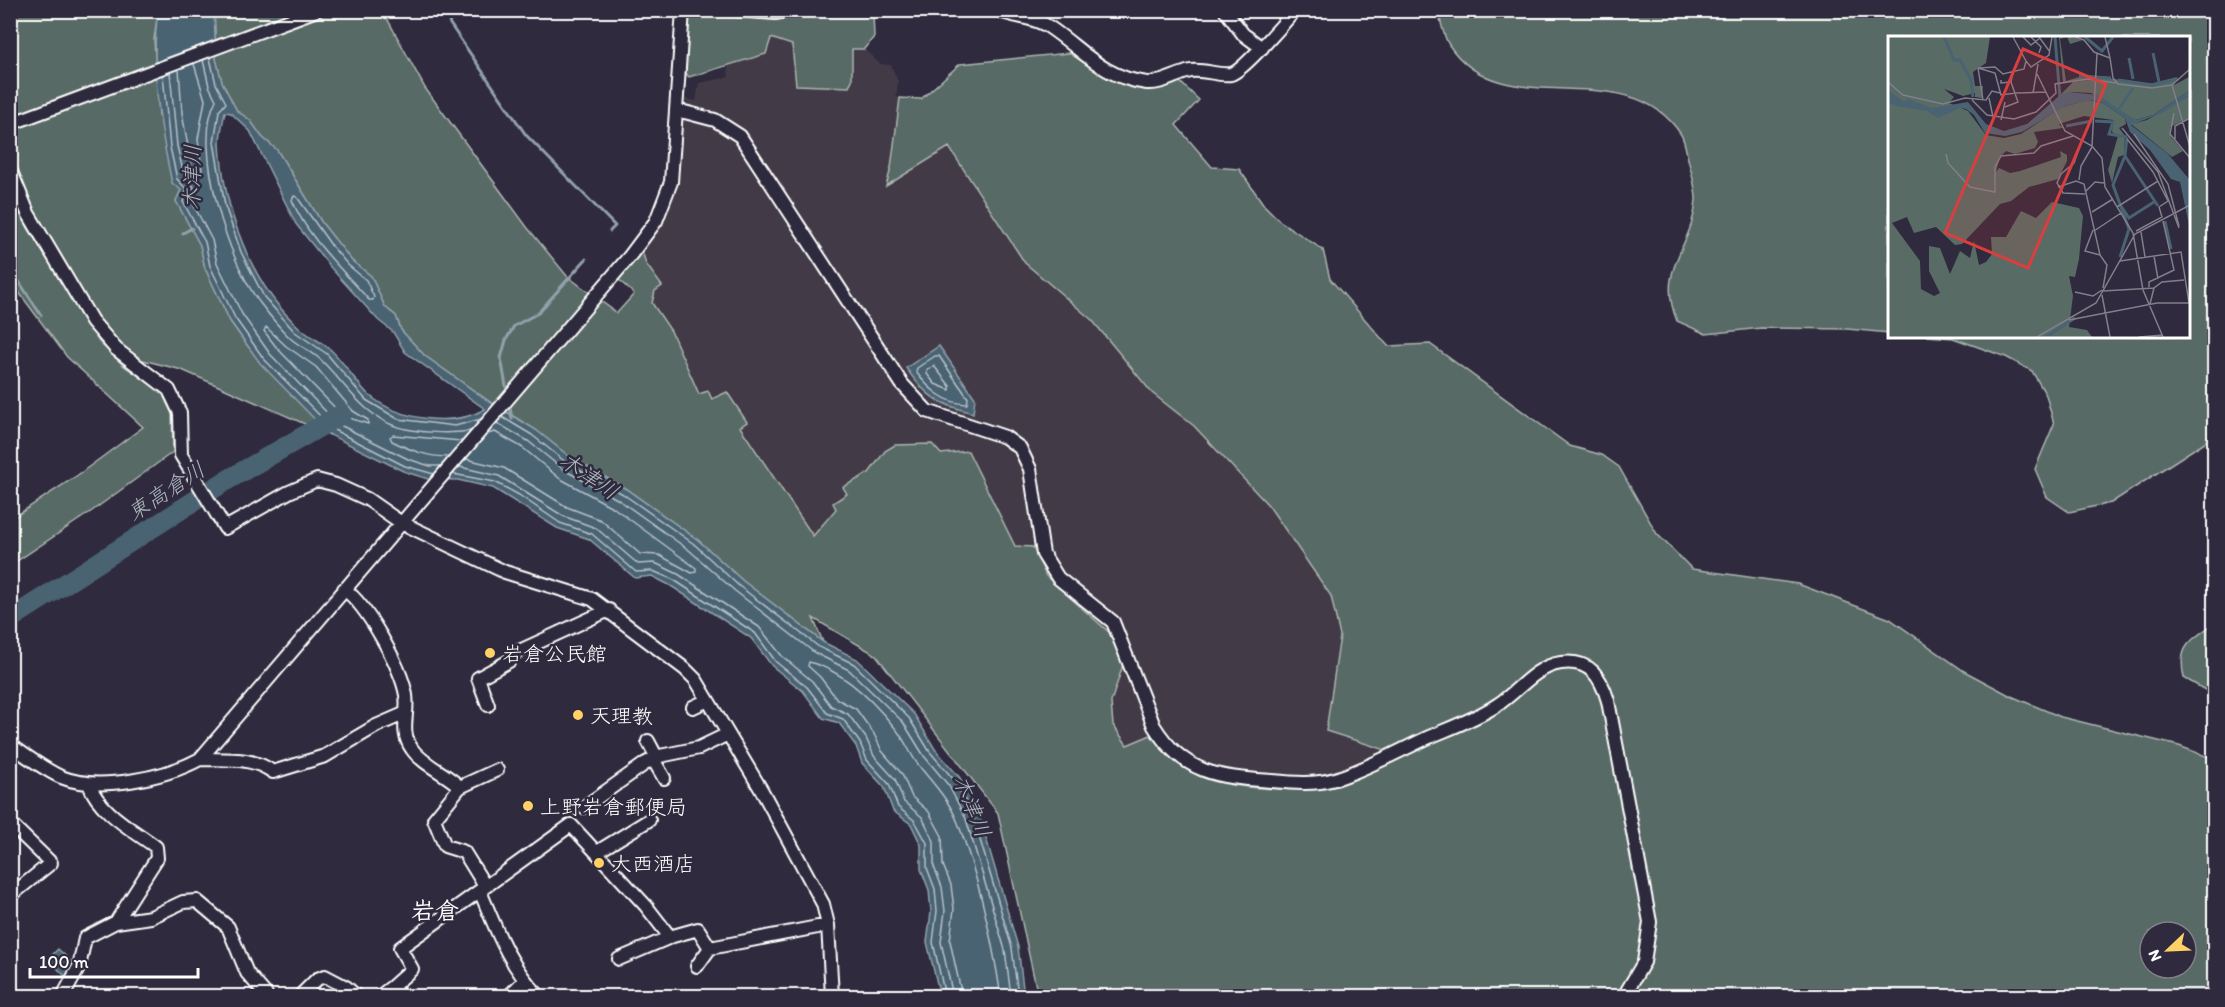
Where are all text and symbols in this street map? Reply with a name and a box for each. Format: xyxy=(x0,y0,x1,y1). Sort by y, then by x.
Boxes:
inset map xyxy=(1888,36,2189,338)
water label: 木津川 xyxy=(178,144,206,210)
water label: 木津川 xyxy=(554,446,624,506)
water label: 東高倉川 xyxy=(122,456,210,526)
place label: 岩倉公民館 xyxy=(502,641,607,666)
marker: 岩倉公民館 xyxy=(483,646,497,660)
place label: 天理教 xyxy=(590,703,653,728)
marker: 天理教 xyxy=(571,708,585,722)
water label: 木津川 xyxy=(947,770,997,842)
place label: 上野岩倉郵便局 xyxy=(540,794,687,819)
marker: 上野岩倉郵便局 xyxy=(521,799,535,813)
place label: 大西酒店 xyxy=(611,851,695,876)
marker: 大西酒店 xyxy=(592,856,606,870)
district label: 岩倉 xyxy=(411,896,459,925)
north arrow xyxy=(2138,920,2198,980)
scale bar xyxy=(30,941,198,979)
text: N xyxy=(2144,947,2166,964)
text: 100 m xyxy=(39,951,89,973)

